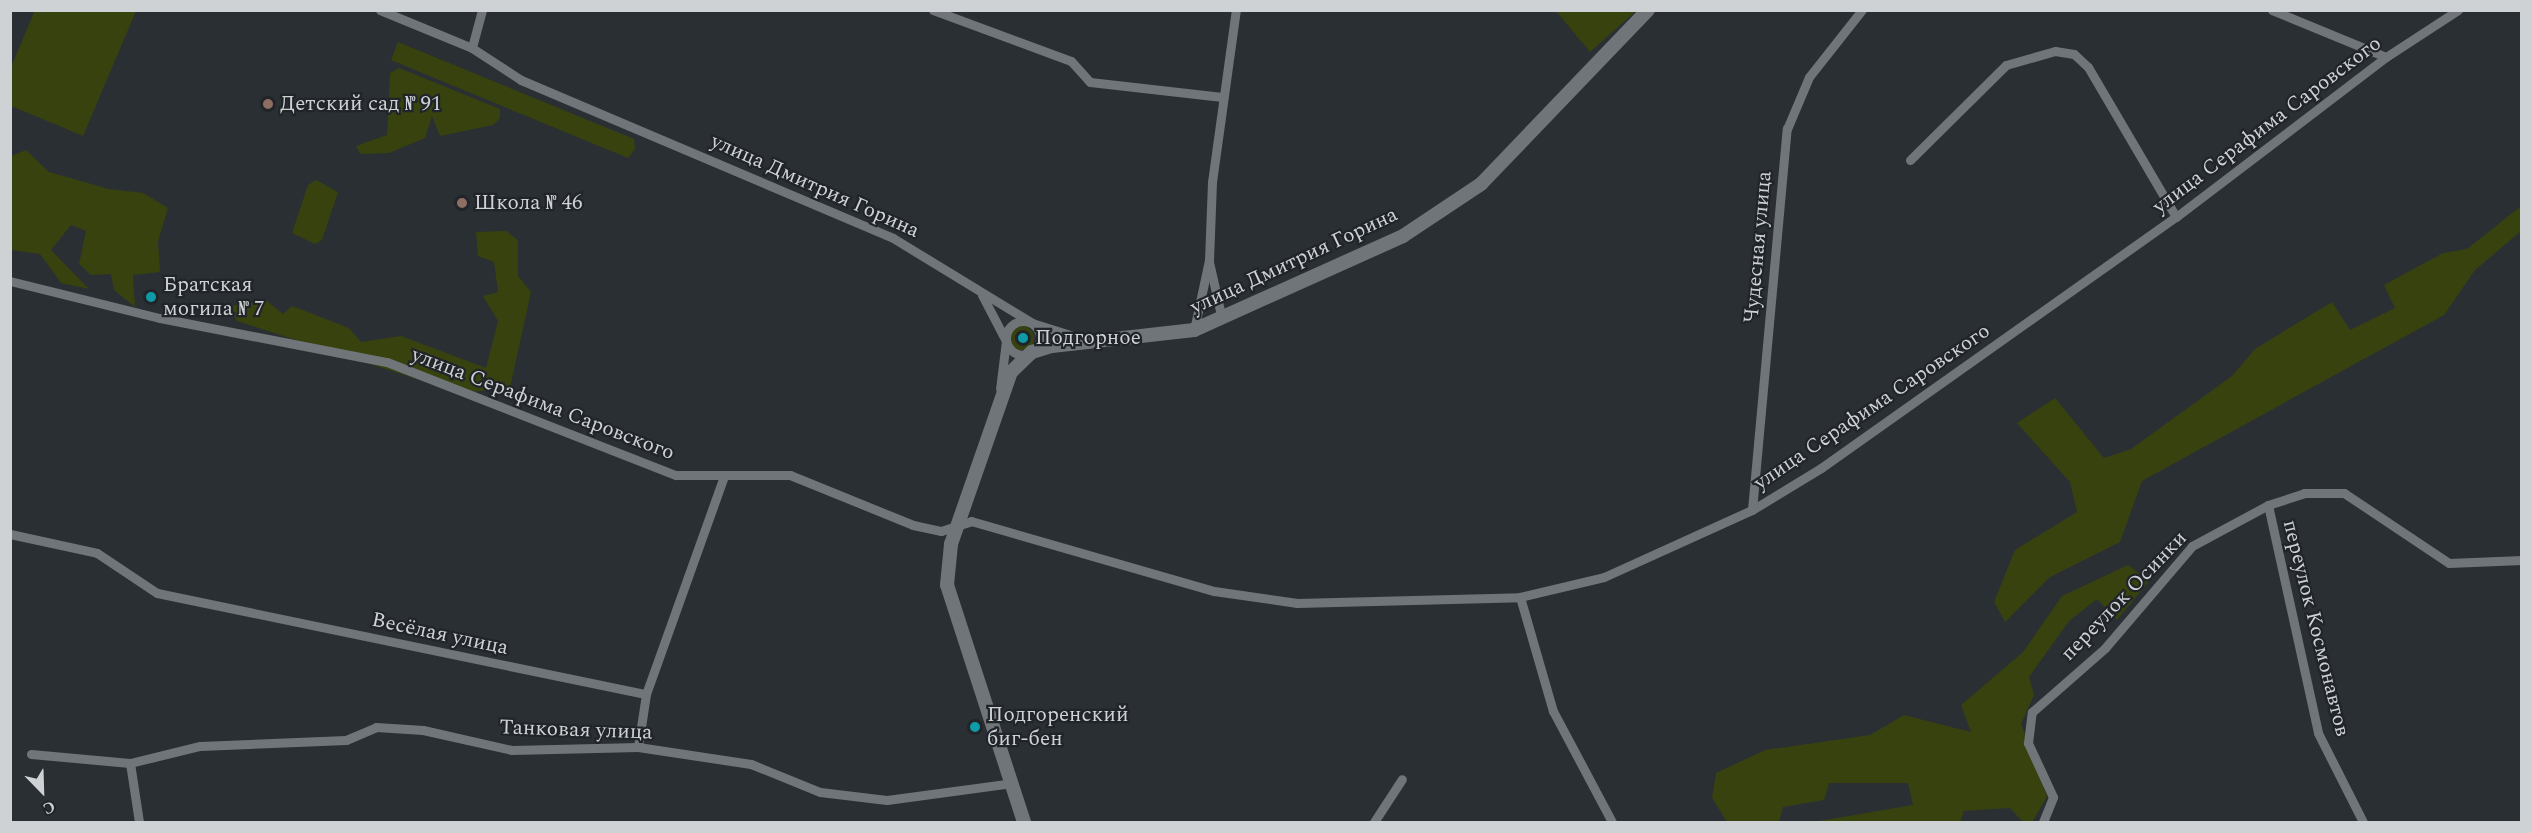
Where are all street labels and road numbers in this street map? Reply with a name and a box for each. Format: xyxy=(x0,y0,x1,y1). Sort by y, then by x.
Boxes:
street label: улица Серафима Саровского xyxy=(2148,31,2386,219)
street label: улица Дмитрия Горина xyxy=(707,129,923,243)
street label: Чудесная улица xyxy=(1739,170,1777,324)
street label: улица Дмитрия Горина xyxy=(1186,202,1402,320)
street label: улица Серафима Саровского xyxy=(1749,318,1995,496)
street label: улица Серафима Саровского xyxy=(408,342,678,466)
street label: переулок Космонавтов xyxy=(2277,517,2355,739)
street label: переулок Осинки xyxy=(2056,526,2192,666)
street label: Весёлая улица xyxy=(369,607,511,661)
street label: Танковая улица xyxy=(499,715,653,745)

